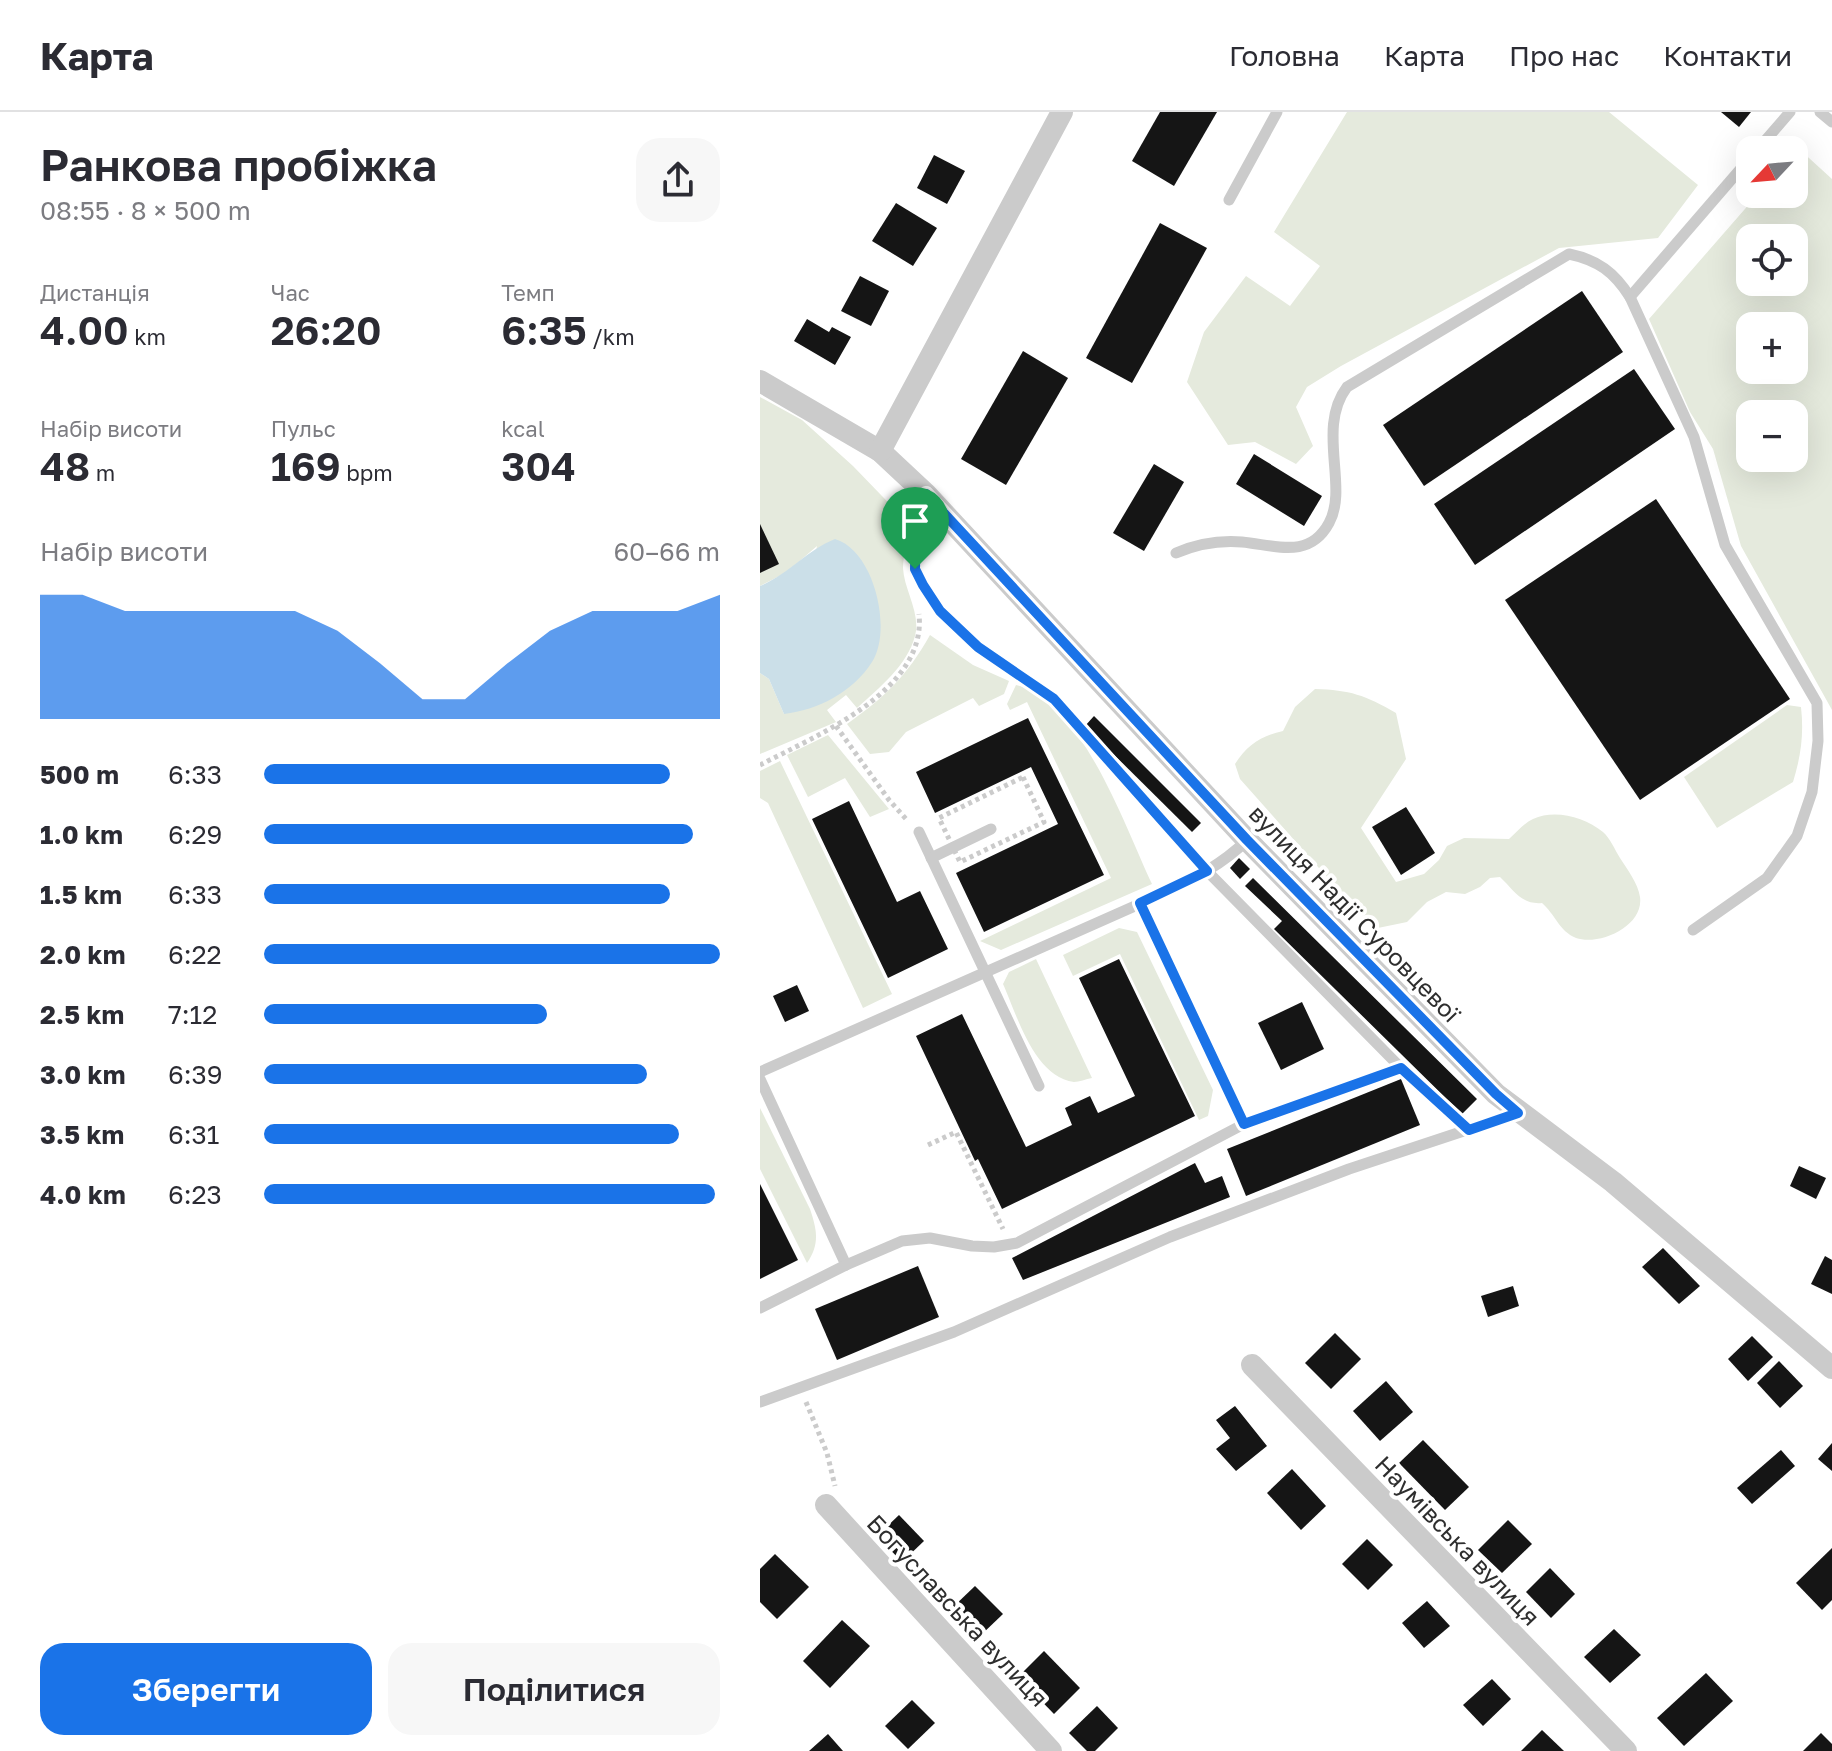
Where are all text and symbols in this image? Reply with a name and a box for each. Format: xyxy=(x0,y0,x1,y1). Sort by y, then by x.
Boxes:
text: Карта xyxy=(40,33,153,78)
text: Головна xyxy=(1229,39,1340,72)
text: Карта xyxy=(1384,39,1465,72)
text: Про нас xyxy=(1509,39,1619,72)
text: Контакти xyxy=(1663,39,1792,72)
north arrow xyxy=(1736,136,1808,208)
map controls xyxy=(1736,136,1808,472)
text: Ранкова пробіжка xyxy=(40,138,437,191)
button: share xyxy=(636,138,720,222)
text: 08:55 · 8 × 500 m xyxy=(40,195,251,226)
button: locate xyxy=(1736,224,1808,296)
text: Дистанція xyxy=(40,279,150,306)
text: Час xyxy=(271,279,310,306)
text: Темп xyxy=(501,279,555,306)
text: 4.00 xyxy=(40,306,129,354)
text: 26:20 xyxy=(271,306,382,354)
text: 6:35 xyxy=(501,306,587,354)
button: + xyxy=(1736,312,1808,384)
text: km xyxy=(129,323,166,350)
text: /km xyxy=(587,323,635,350)
button: − xyxy=(1736,400,1808,472)
text: Набір висоти xyxy=(40,415,182,442)
text: Пульс xyxy=(271,415,336,442)
text: kcal xyxy=(501,415,545,442)
text: 48 xyxy=(40,442,90,490)
text: 169 xyxy=(271,442,341,490)
text: 304 xyxy=(501,442,576,490)
text: m xyxy=(90,459,115,486)
text: bpm xyxy=(341,459,393,486)
pin xyxy=(881,487,949,569)
icon: arrive xyxy=(893,499,937,543)
text: Набір висоти xyxy=(40,536,208,567)
text: 60–66 m xyxy=(613,536,720,567)
text: 500 m xyxy=(40,759,119,790)
text: 6:33 xyxy=(168,759,222,790)
street label: вулиця Надії Суровцевої xyxy=(1244,798,1467,1029)
text: 1.0 km xyxy=(40,819,123,850)
text: 6:29 xyxy=(168,819,222,850)
text: 1.5 km xyxy=(40,879,122,910)
text: 6:33 xyxy=(168,879,222,910)
text: 2.0 km xyxy=(40,939,125,970)
text: 6:22 xyxy=(168,939,222,970)
text: 2.5 km xyxy=(40,999,124,1030)
text: 7:12 xyxy=(168,999,217,1030)
text: 3.0 km xyxy=(40,1059,125,1090)
text: 6:39 xyxy=(168,1059,222,1090)
text: 3.5 km xyxy=(40,1119,124,1150)
text: 6:31 xyxy=(168,1119,219,1150)
text: 4.0 km xyxy=(40,1179,126,1210)
text: 6:23 xyxy=(168,1179,222,1210)
street label: Наумівська вулиця xyxy=(1370,1449,1546,1631)
street label: Богуславська вулиця xyxy=(862,1508,1054,1712)
button: Зберегти xyxy=(40,1643,372,1735)
button: Поділитися xyxy=(388,1643,720,1735)

